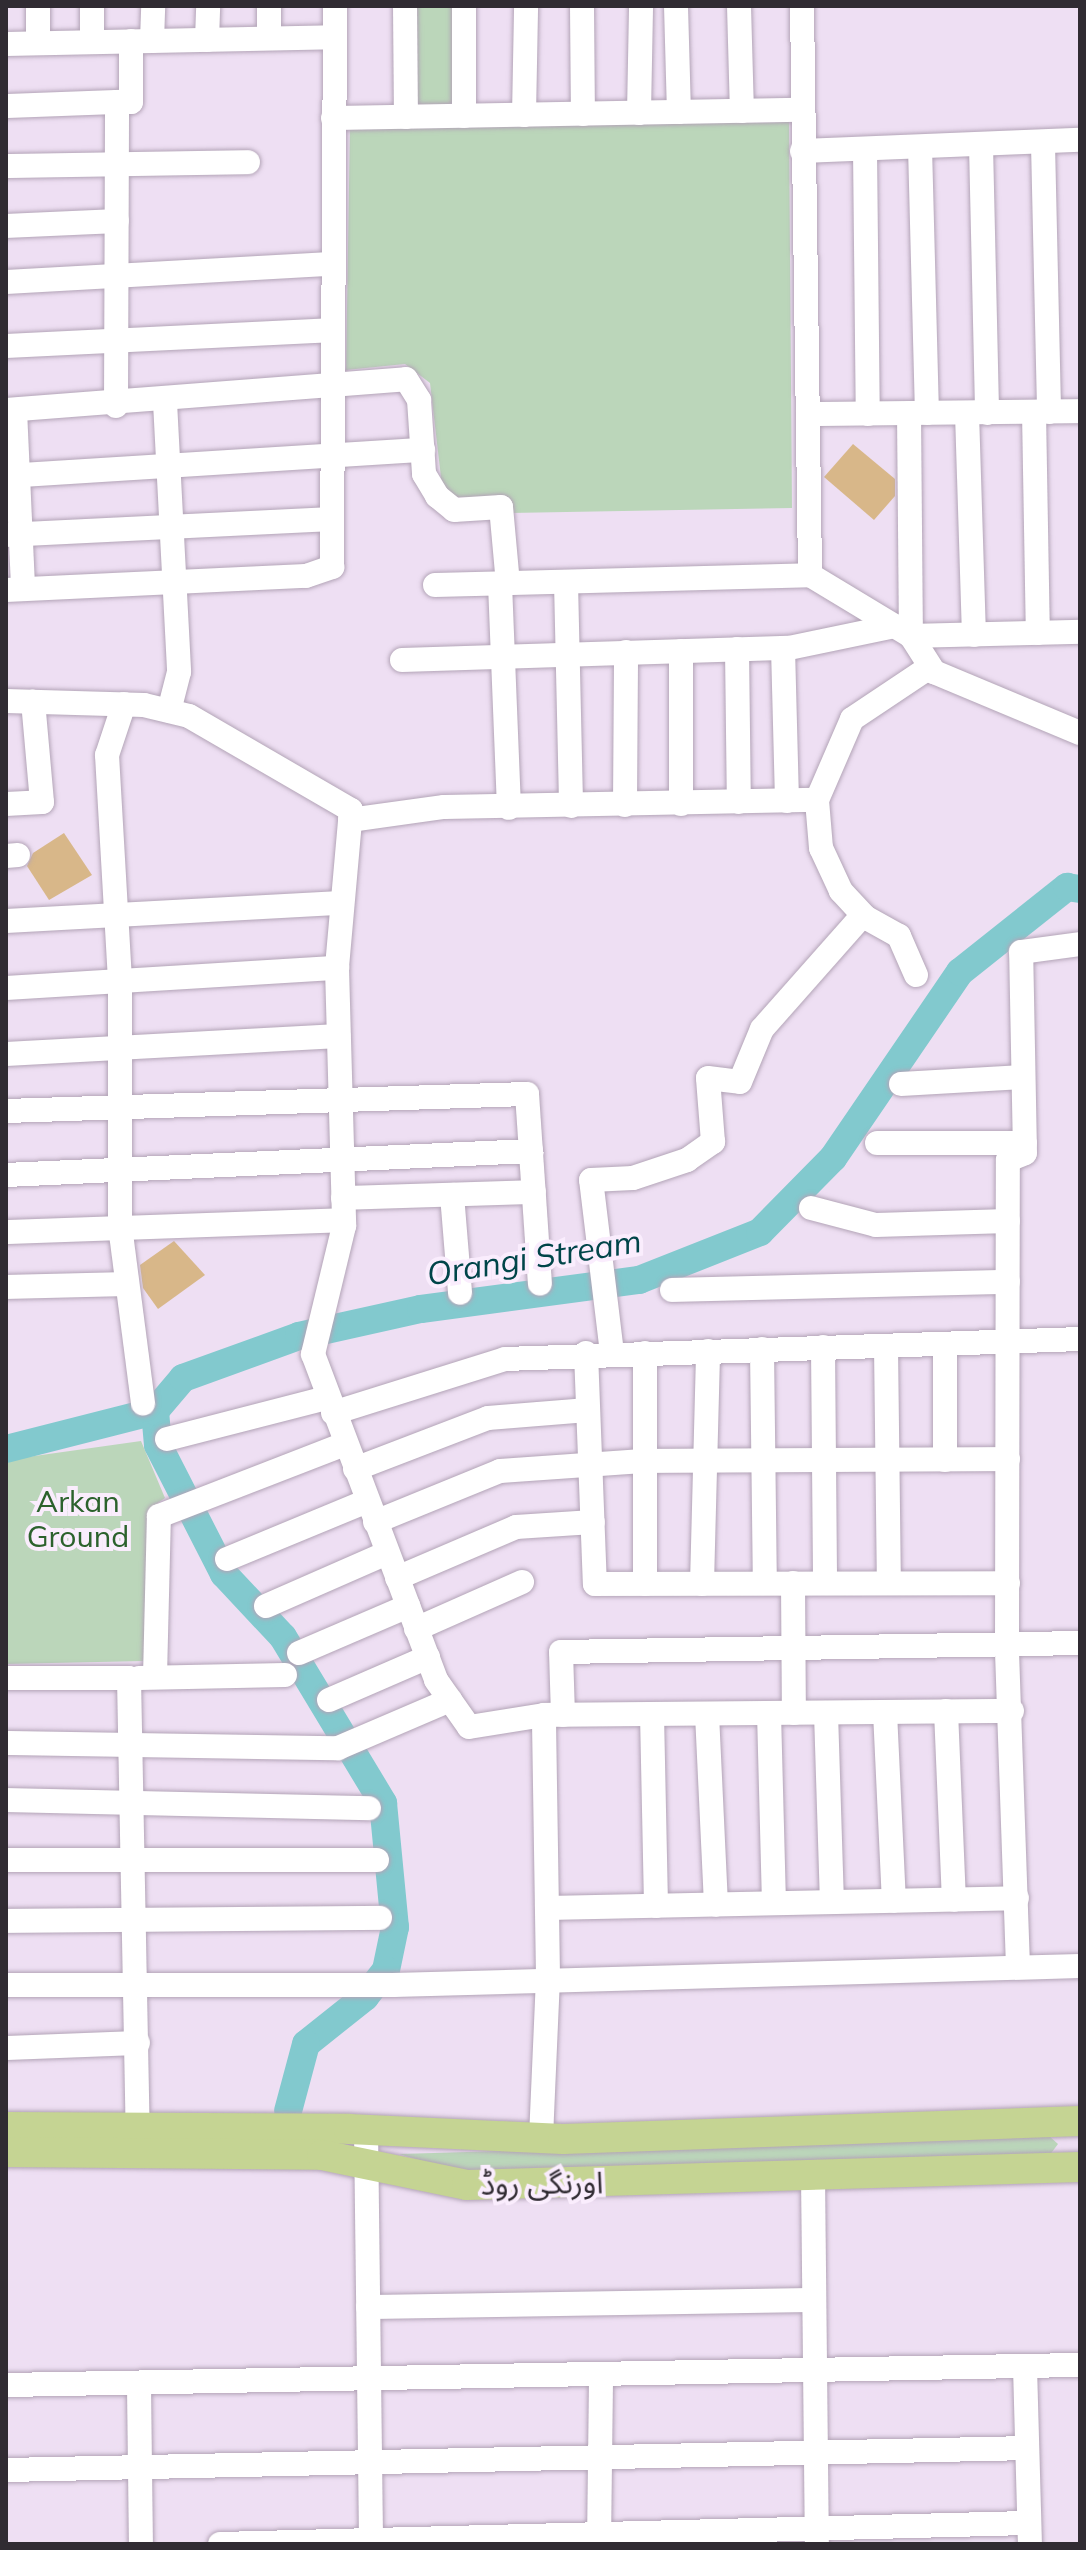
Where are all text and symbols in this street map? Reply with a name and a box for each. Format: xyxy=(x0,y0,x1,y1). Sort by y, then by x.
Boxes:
water label: Orangi Stream xyxy=(424,1221,644,1293)
park label: Arkan Ground xyxy=(27,1483,129,1554)
street label: اورنگی روڈ xyxy=(480,2164,604,2202)

